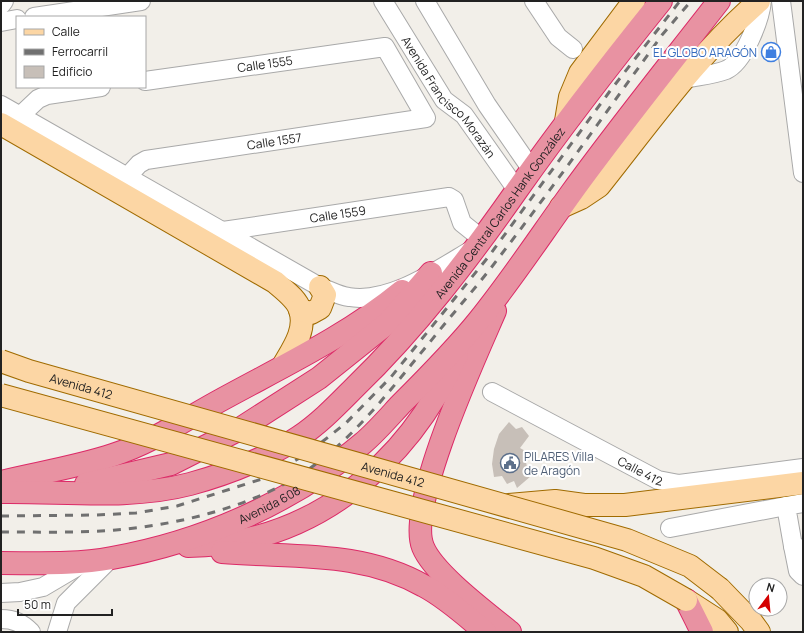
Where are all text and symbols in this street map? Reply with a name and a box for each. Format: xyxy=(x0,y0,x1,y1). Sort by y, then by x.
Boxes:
legend xyxy=(16,16,146,88)
text: Calle xyxy=(52,23,80,40)
street label: Avenida Francisco Morazán xyxy=(398,33,500,161)
shop icon: EL GLOBO ARAGÓN xyxy=(760,41,782,63)
text: Ferrocarril xyxy=(52,43,108,60)
place label: EL GLOBO ARAGÓN xyxy=(653,44,757,61)
street label: Calle 1555 xyxy=(236,52,294,76)
text: Edificio xyxy=(52,63,92,80)
street label: Avenida Central Carlos Hank González xyxy=(431,123,569,302)
street label: Calle 1557 xyxy=(246,128,303,153)
street label: Calle 1559 xyxy=(309,201,367,226)
street label: Avenida 412 xyxy=(48,369,115,403)
place label: PILARES Villa de Aragón xyxy=(524,448,594,479)
public building icon: PILARES Villa de Aragón xyxy=(499,452,521,474)
street label: Calle 412 xyxy=(615,452,664,489)
street label: Avenida 412 xyxy=(360,457,427,491)
street label: Avenida 608 xyxy=(235,481,303,527)
north arrow xyxy=(748,577,788,617)
text: N xyxy=(765,579,777,595)
scale bar xyxy=(18,591,112,617)
text: 50 m xyxy=(24,596,51,613)

